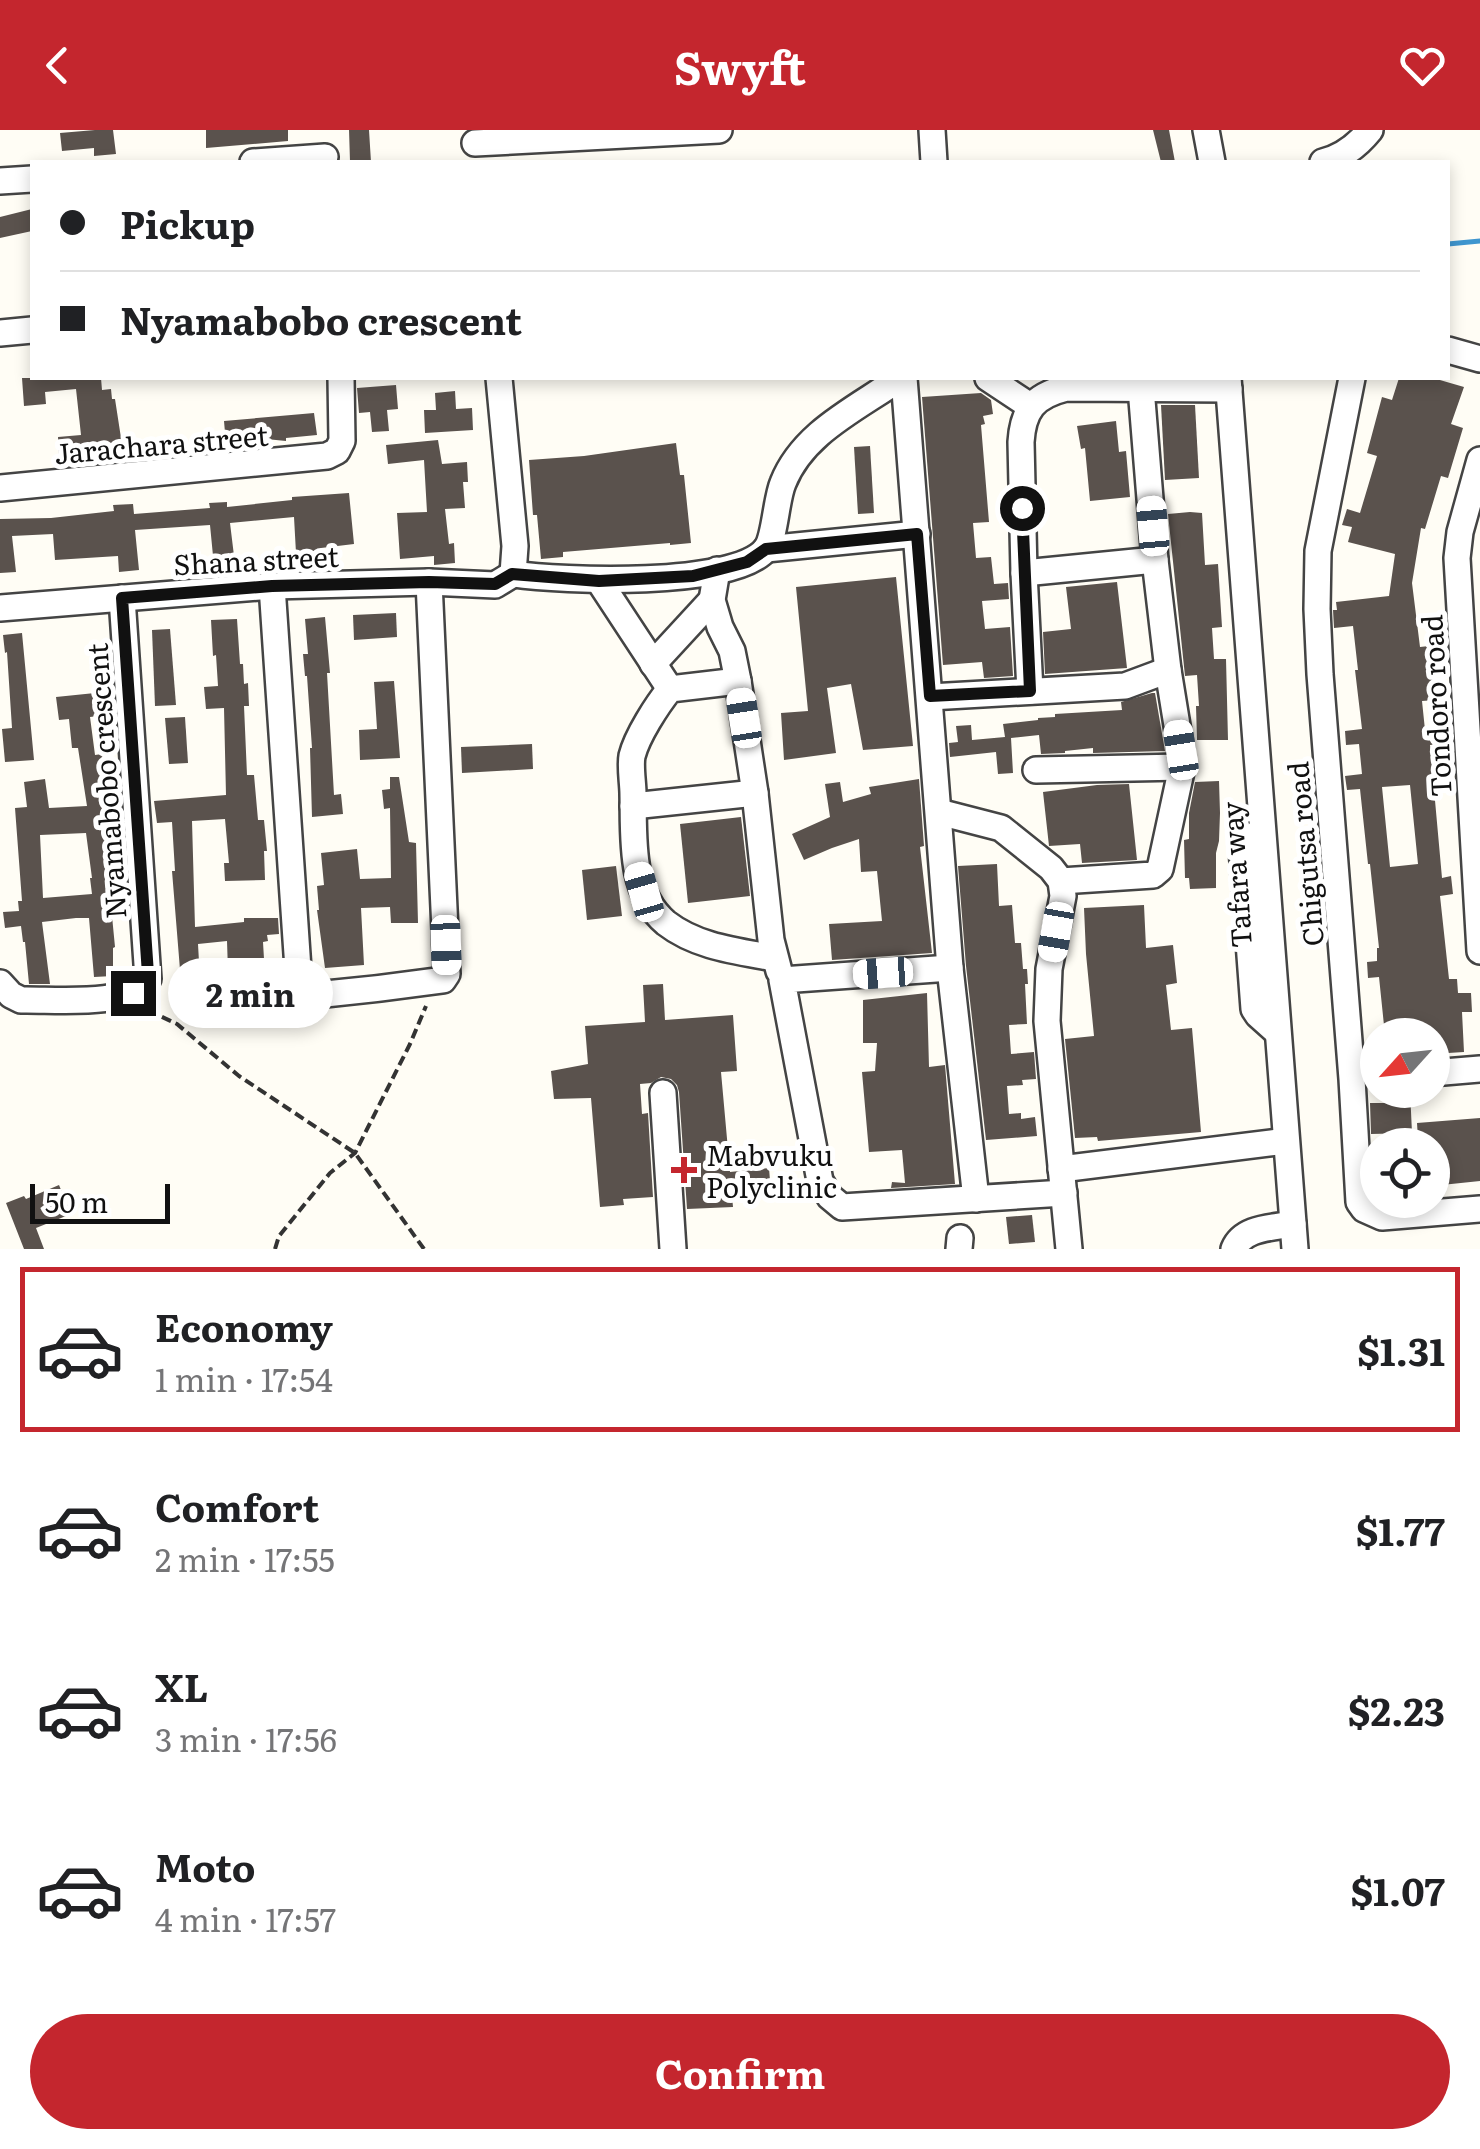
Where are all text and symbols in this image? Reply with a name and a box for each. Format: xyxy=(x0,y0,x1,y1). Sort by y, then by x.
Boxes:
text: Swyft xyxy=(674,32,806,99)
icon: back xyxy=(30,38,85,93)
icon: heart xyxy=(1395,38,1450,93)
text: Pickup xyxy=(120,194,255,251)
text: Nyamabobo crescent xyxy=(120,290,522,347)
street label: Jarachara street xyxy=(52,413,270,473)
route start xyxy=(1000,486,1045,531)
car xyxy=(1135,495,1171,557)
street label: Shana street xyxy=(172,534,340,584)
street label: Tondoro road xyxy=(1409,614,1461,798)
street label: Nyamabobo crescent xyxy=(74,641,136,920)
car xyxy=(724,686,764,750)
car xyxy=(1161,718,1201,782)
street label: Chigutsa road xyxy=(1275,760,1333,948)
street label: Tafara way xyxy=(1209,800,1261,950)
car xyxy=(621,859,667,925)
car xyxy=(1036,900,1076,964)
car xyxy=(430,914,462,976)
car xyxy=(852,956,914,990)
callout: 2 min xyxy=(168,958,333,1028)
text: 2 min xyxy=(206,969,295,1017)
route end xyxy=(111,971,156,1016)
north arrow xyxy=(1360,1018,1450,1108)
map controls xyxy=(1360,1018,1450,1218)
button: locate xyxy=(1360,1128,1450,1218)
place label: Mabvuku Polyclinic xyxy=(706,1133,837,1207)
marker: Mabvuku Polyclinic xyxy=(671,1157,697,1183)
scale bar xyxy=(30,1179,170,1224)
text: 50 m xyxy=(45,1180,108,1222)
text: Economy xyxy=(155,1297,333,1354)
icon: car xyxy=(35,1305,125,1395)
text: $1.31 xyxy=(1357,1321,1445,1378)
text: 1 min · 17:54 xyxy=(155,1354,333,1402)
text: Comfort xyxy=(155,1477,319,1534)
icon: car xyxy=(35,1485,125,1575)
text: $1.77 xyxy=(1356,1501,1445,1558)
text: 2 min · 17:55 xyxy=(155,1534,335,1582)
text: XL xyxy=(155,1657,208,1714)
icon: car xyxy=(35,1665,125,1755)
text: $2.23 xyxy=(1348,1681,1445,1738)
text: 3 min · 17:56 xyxy=(155,1714,337,1762)
text: Moto xyxy=(155,1837,255,1894)
icon: car xyxy=(35,1845,125,1935)
text: $1.07 xyxy=(1350,1861,1445,1918)
text: 4 min · 17:57 xyxy=(155,1894,336,1942)
button: Confirm xyxy=(30,2014,1450,2129)

